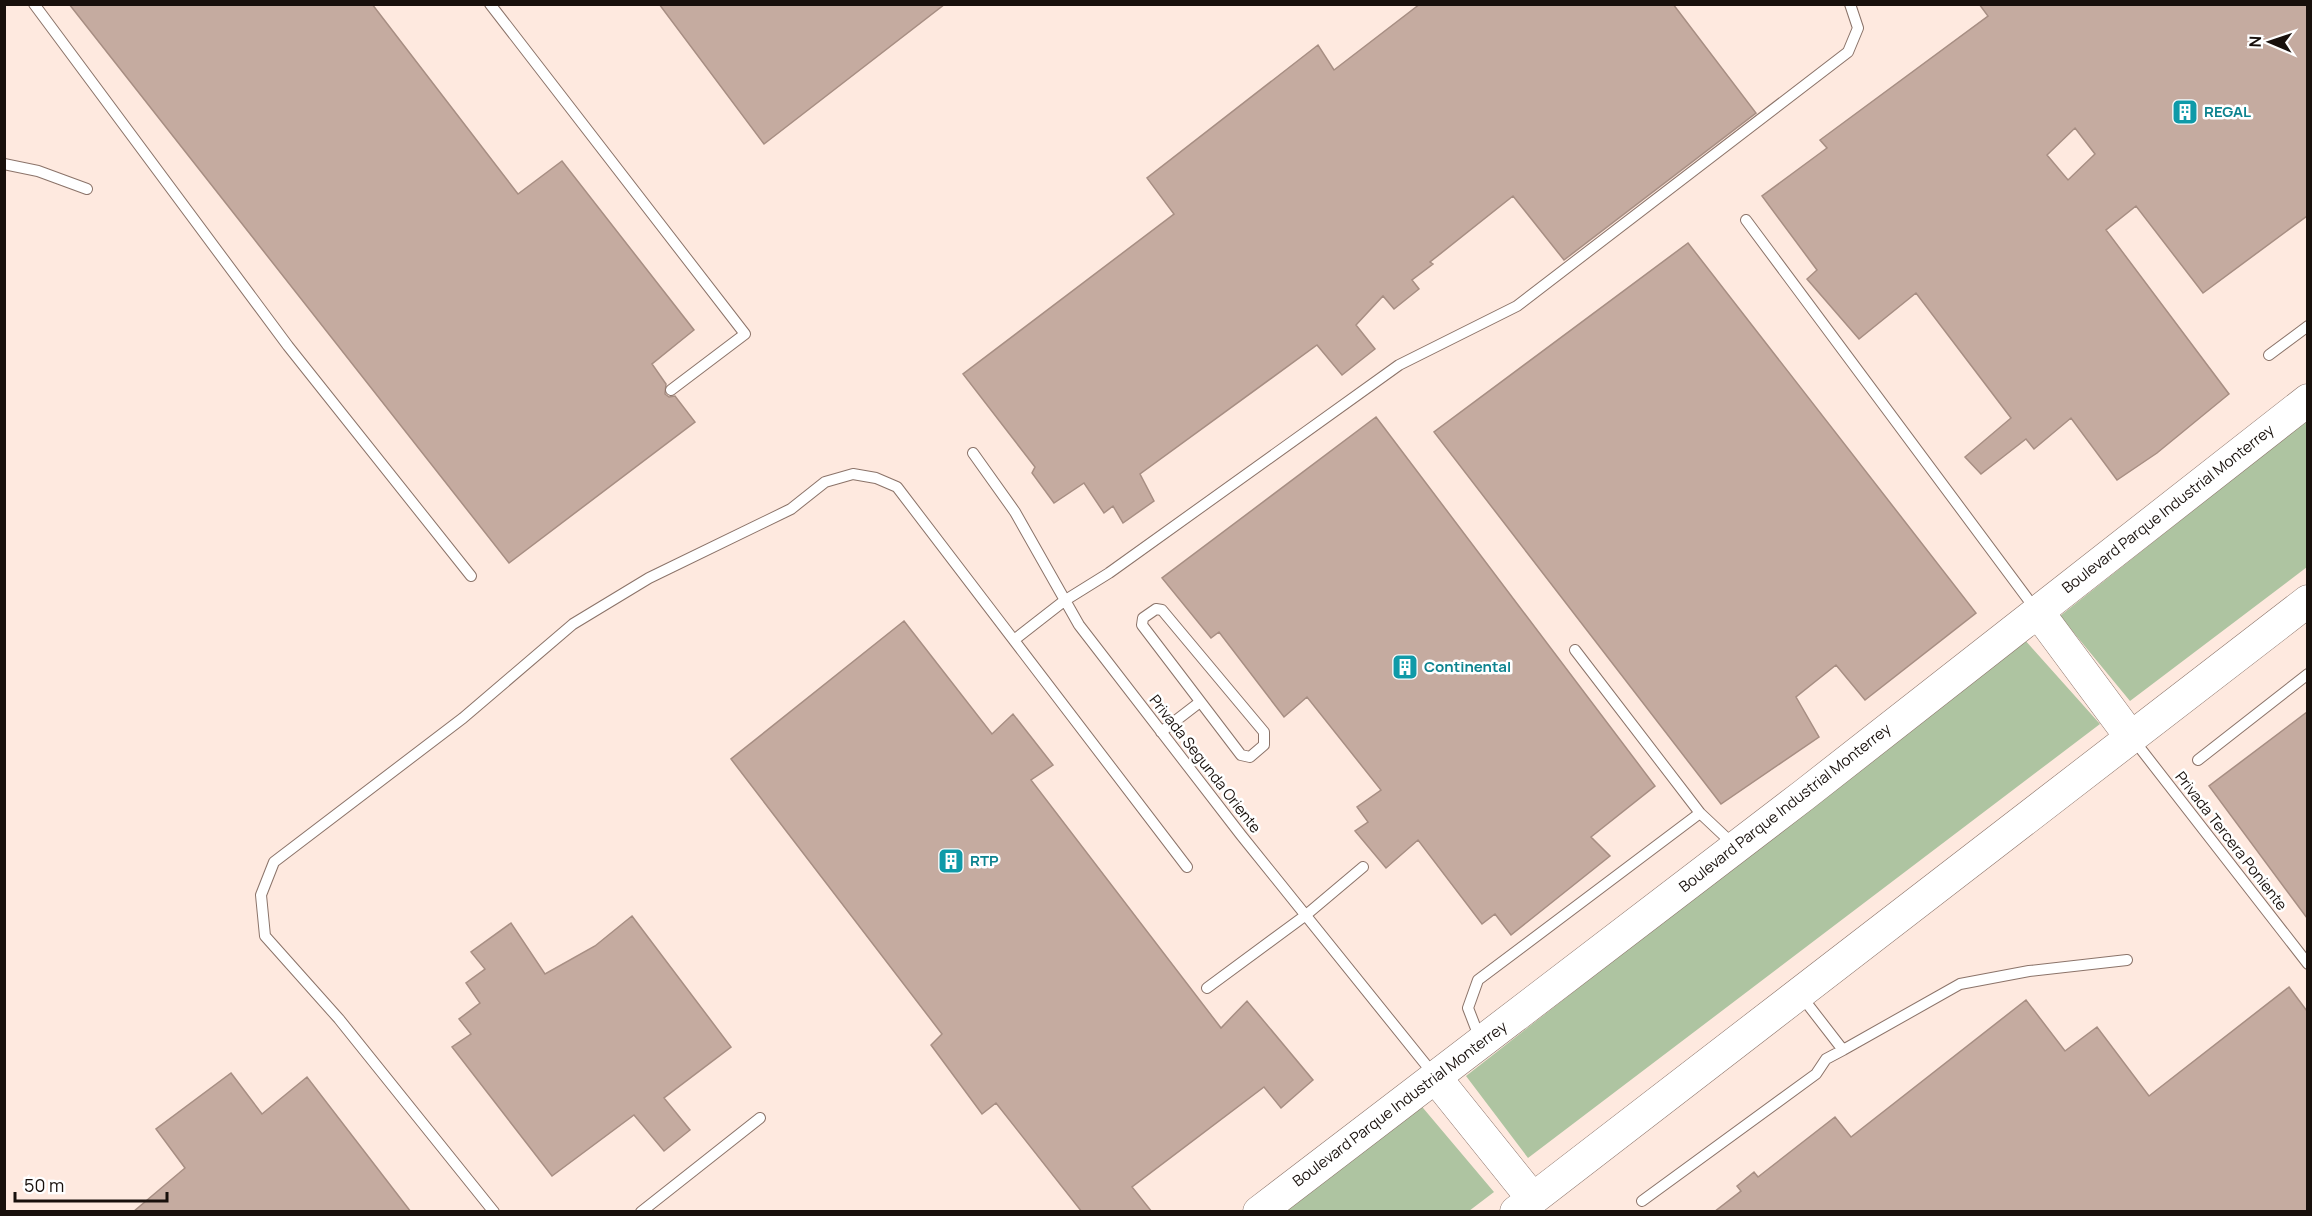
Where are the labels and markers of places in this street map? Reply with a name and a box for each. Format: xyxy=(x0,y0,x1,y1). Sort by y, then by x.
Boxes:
building icon: REGAL xyxy=(2170,97,2200,127)
place label: REGAL xyxy=(2204,101,2251,122)
building icon: Continental xyxy=(1390,652,1420,682)
place label: Continental xyxy=(1424,656,1511,677)
building icon: RTP xyxy=(936,846,966,876)
place label: RTP xyxy=(970,850,999,871)

